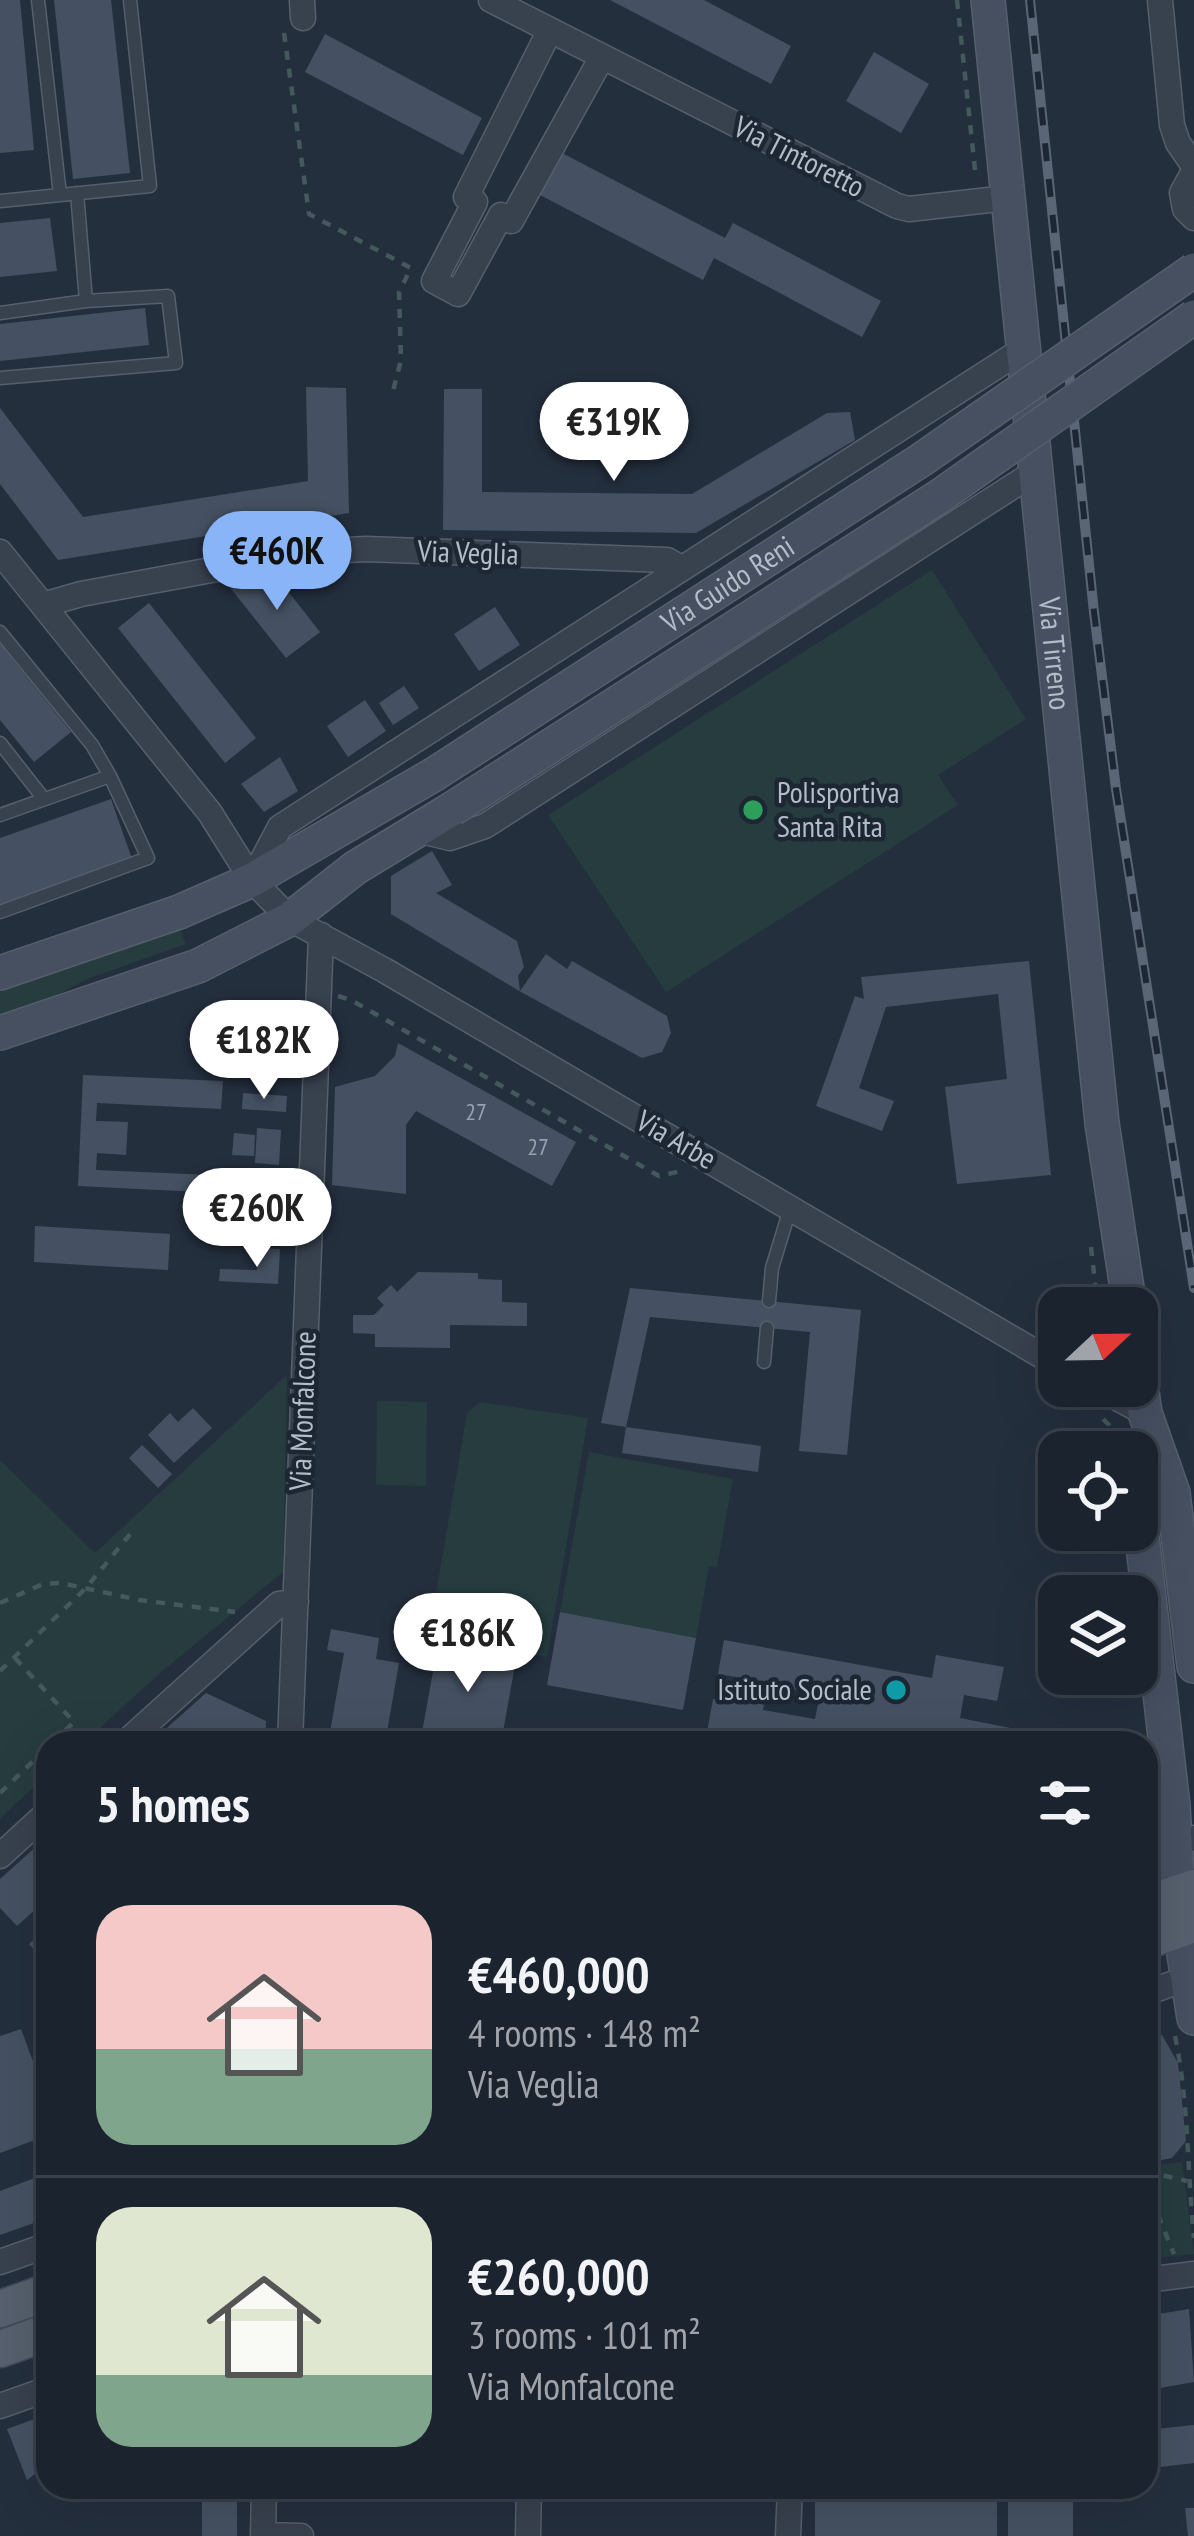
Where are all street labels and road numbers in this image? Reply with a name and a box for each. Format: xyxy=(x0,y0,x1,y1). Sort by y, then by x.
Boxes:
street label: Via Tintoretto xyxy=(727,106,872,205)
street label: Via Guido Reni xyxy=(652,526,801,641)
street label: Via Veglia xyxy=(416,530,519,573)
street label: Via Tirreno xyxy=(1031,594,1081,712)
street label: Via Arbe xyxy=(629,1100,724,1177)
street label: Via Monfalcone xyxy=(279,1331,324,1492)

